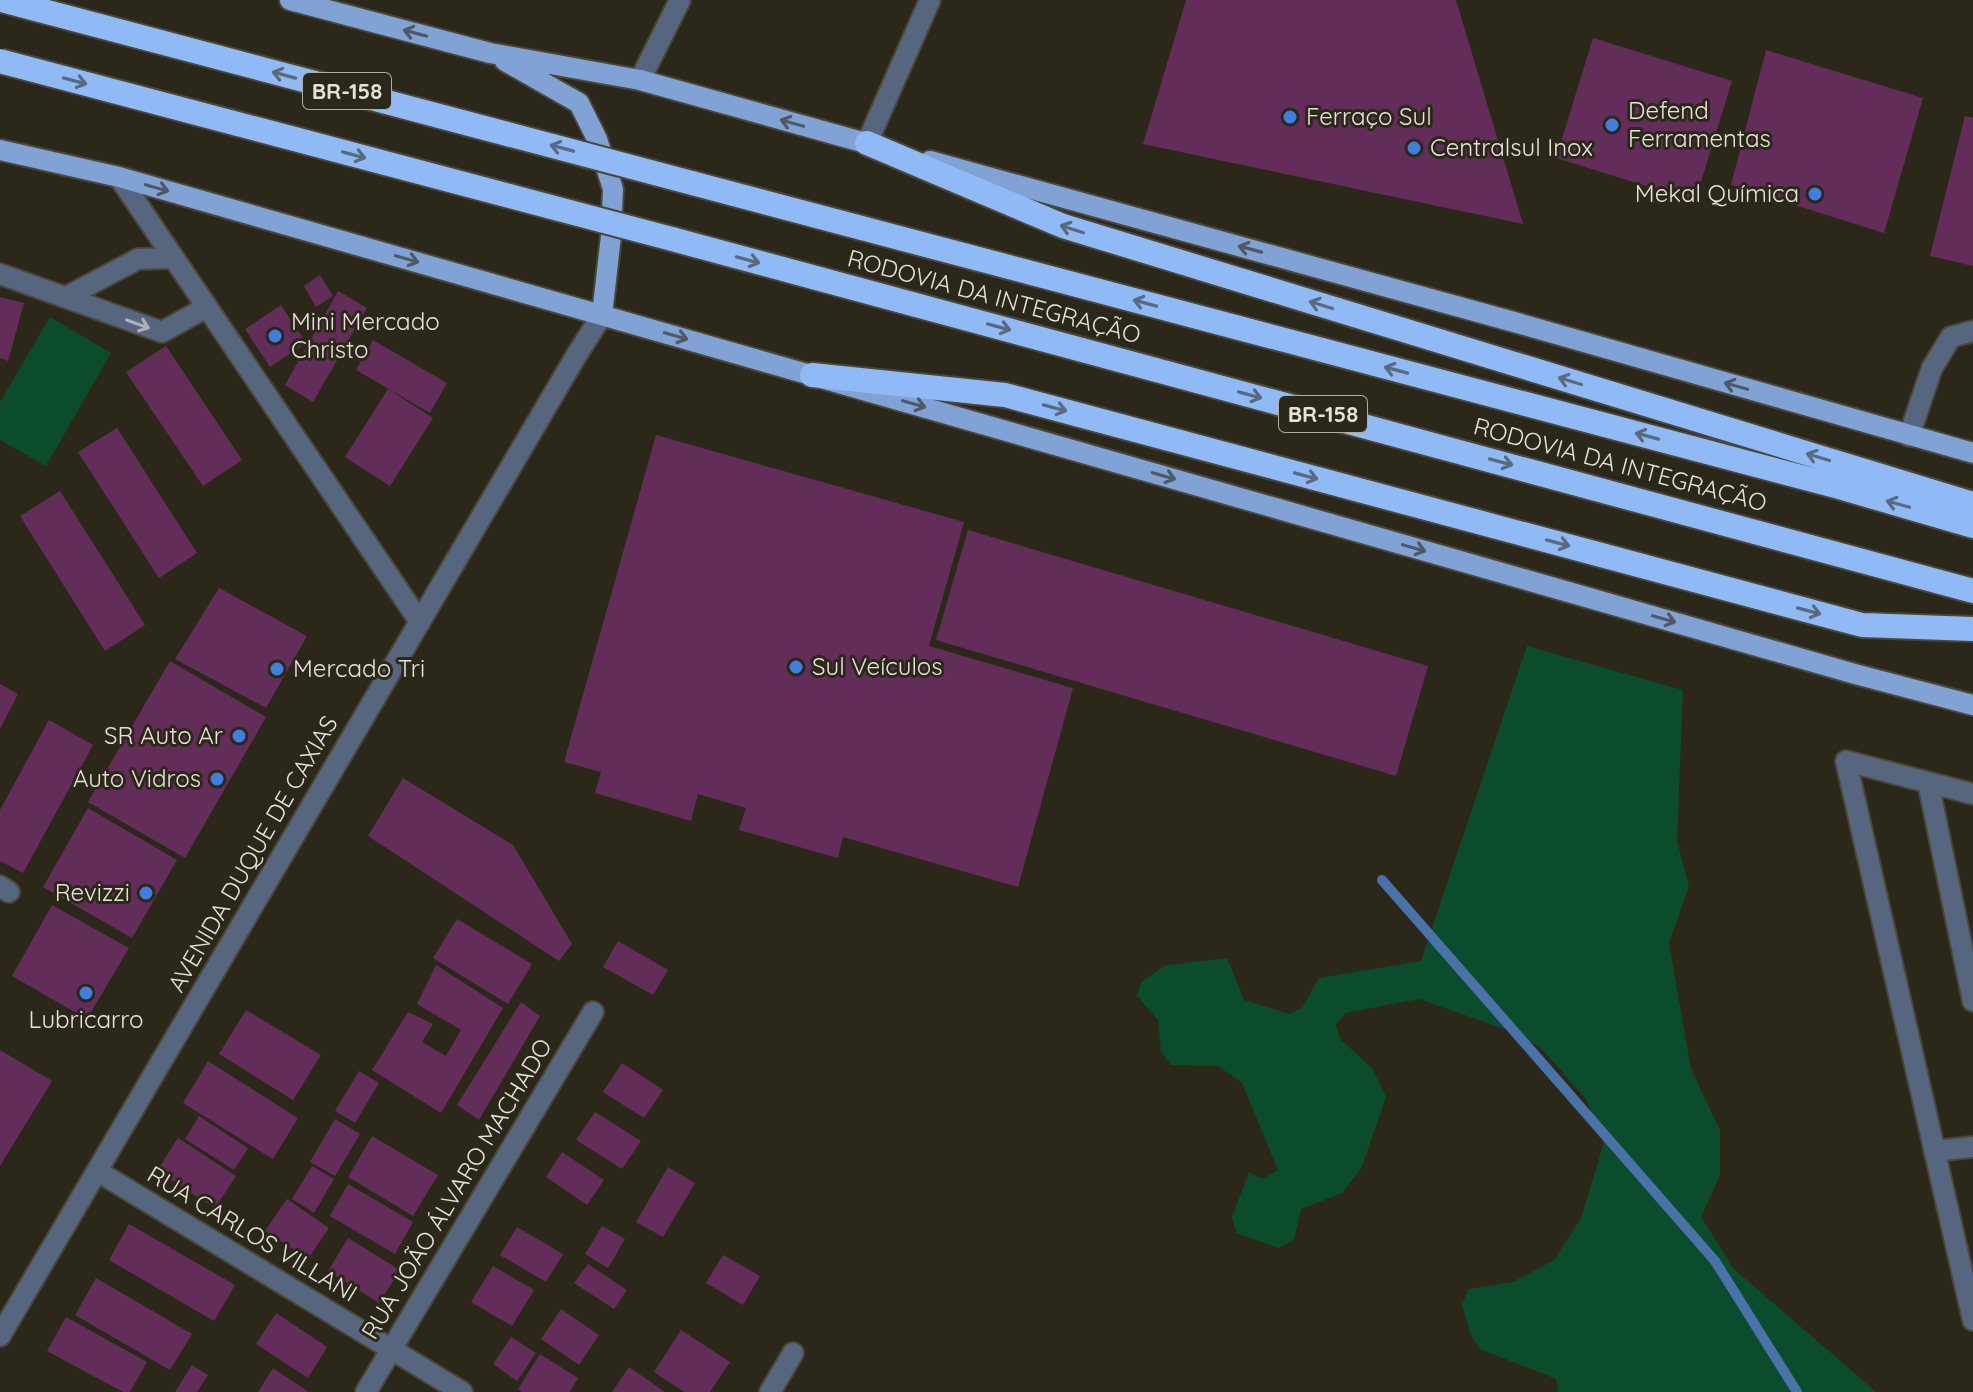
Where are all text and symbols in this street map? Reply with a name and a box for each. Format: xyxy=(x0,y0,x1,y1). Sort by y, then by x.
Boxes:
one-way arrow xyxy=(402,25,428,40)
one-way arrow xyxy=(271,66,297,81)
road number: BR-158 xyxy=(303,73,391,109)
one-way arrow xyxy=(62,74,88,89)
place label: Defend Ferramentas xyxy=(1628,95,1771,153)
place label: Ferraço Sul xyxy=(1306,101,1432,131)
marker: Ferraço Sul xyxy=(1281,108,1299,126)
one-way arrow xyxy=(780,114,806,129)
marker: Defend Ferramentas xyxy=(1603,116,1621,134)
place label: Centralsul Inox xyxy=(1430,132,1593,162)
marker: Centralsul Inox xyxy=(1405,139,1423,157)
one-way arrow xyxy=(550,140,576,155)
one-way arrow xyxy=(340,148,366,163)
place label: Mekal Química xyxy=(1635,178,1799,208)
one-way arrow xyxy=(144,181,170,196)
marker: Mekal Química xyxy=(1806,185,1824,203)
one-way arrow xyxy=(1060,220,1085,235)
one-way arrow xyxy=(1238,241,1264,256)
street label: RODOVIA DA INTEGRAÇÃO xyxy=(844,242,1144,350)
one-way arrow xyxy=(394,253,420,268)
one-way arrow xyxy=(734,253,760,268)
one-way arrow xyxy=(1132,294,1158,309)
one-way arrow xyxy=(1308,297,1334,312)
place label: Mini Mercado Christo xyxy=(291,306,440,364)
one-way arrow xyxy=(125,318,150,332)
one-way arrow xyxy=(985,320,1011,335)
marker: Mini Mercado Christo xyxy=(266,327,284,345)
one-way arrow xyxy=(663,329,689,344)
one-way arrow xyxy=(1383,361,1409,376)
one-way arrow xyxy=(1557,373,1583,388)
one-way arrow xyxy=(1724,378,1750,393)
one-way arrow xyxy=(1236,388,1262,403)
road number: BR-158 xyxy=(1279,396,1367,432)
one-way arrow xyxy=(901,398,926,412)
one-way arrow xyxy=(1042,402,1068,417)
street label: RODOVIA DA INTEGRAÇÃO xyxy=(1470,410,1770,518)
one-way arrow xyxy=(1635,428,1661,443)
one-way arrow xyxy=(1806,449,1832,464)
one-way arrow xyxy=(1487,456,1513,471)
one-way arrow xyxy=(1150,469,1176,484)
one-way arrow xyxy=(1293,469,1319,484)
one-way arrow xyxy=(1886,496,1912,511)
one-way arrow xyxy=(1544,537,1570,552)
one-way arrow xyxy=(1400,541,1426,556)
one-way arrow xyxy=(1795,604,1821,619)
one-way arrow xyxy=(1650,613,1676,628)
place label: Sul Veículos xyxy=(812,651,942,681)
place label: Mercado Tri xyxy=(293,653,425,683)
marker: Sul Veículos xyxy=(787,658,805,676)
marker: Mercado Tri xyxy=(268,660,286,678)
street label: AVENIDA DUQUE DE CAXIAS xyxy=(161,710,344,997)
place label: SR Auto Ar xyxy=(104,720,223,750)
marker: SR Auto Ar xyxy=(230,727,248,745)
place label: Auto Vidros xyxy=(73,763,201,793)
marker: Auto Vidros xyxy=(208,770,226,788)
place label: Revizzi xyxy=(55,877,130,907)
marker: Revizzi xyxy=(137,884,155,902)
marker: Lubricarro xyxy=(77,984,95,1002)
place label: Lubricarro xyxy=(29,1004,143,1034)
street label: RUA JOÃO ÁLVARO MACHADO xyxy=(354,1033,558,1344)
street label: RUA CARLOS VILLANI xyxy=(142,1159,363,1308)

